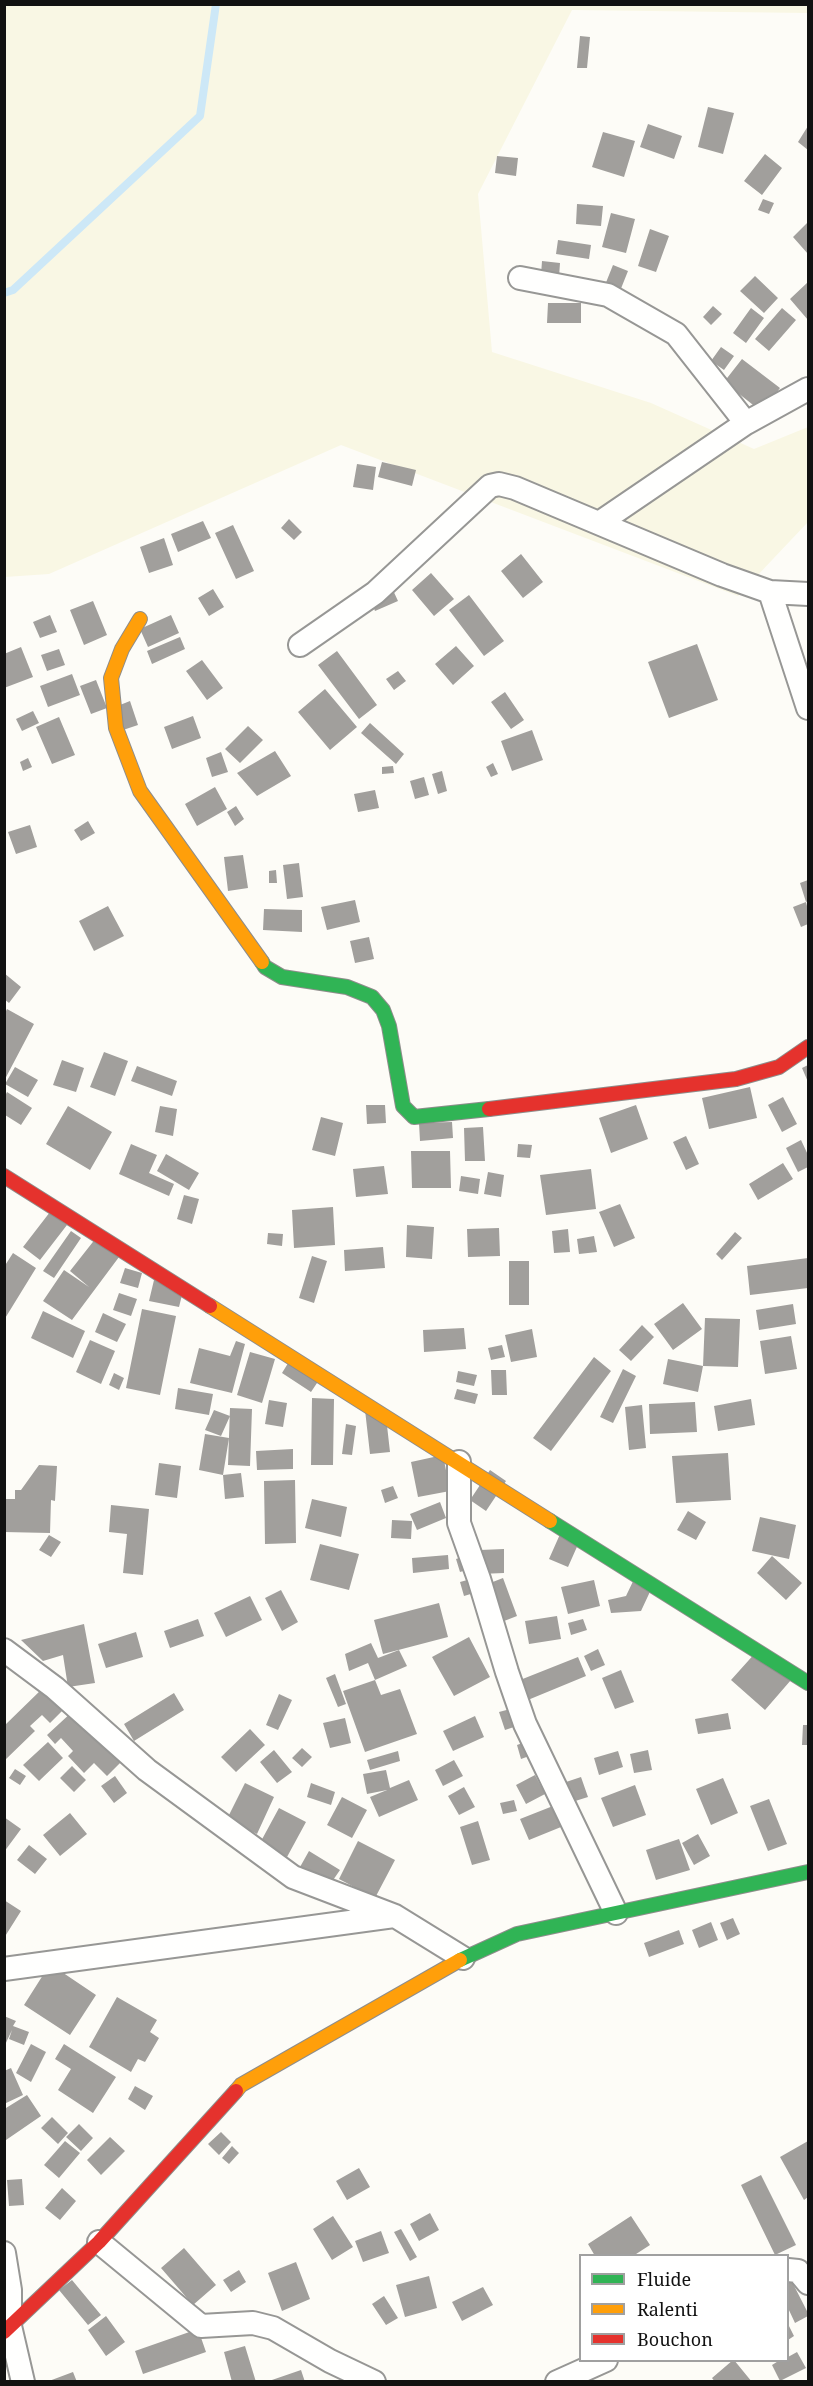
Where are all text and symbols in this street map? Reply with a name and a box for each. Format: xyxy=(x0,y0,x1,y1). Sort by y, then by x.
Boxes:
legend xyxy=(579,2254,789,2362)
text: Fluide xyxy=(637,2267,691,2291)
text: Ralenti xyxy=(637,2297,698,2321)
text: Bouchon xyxy=(637,2327,713,2351)

